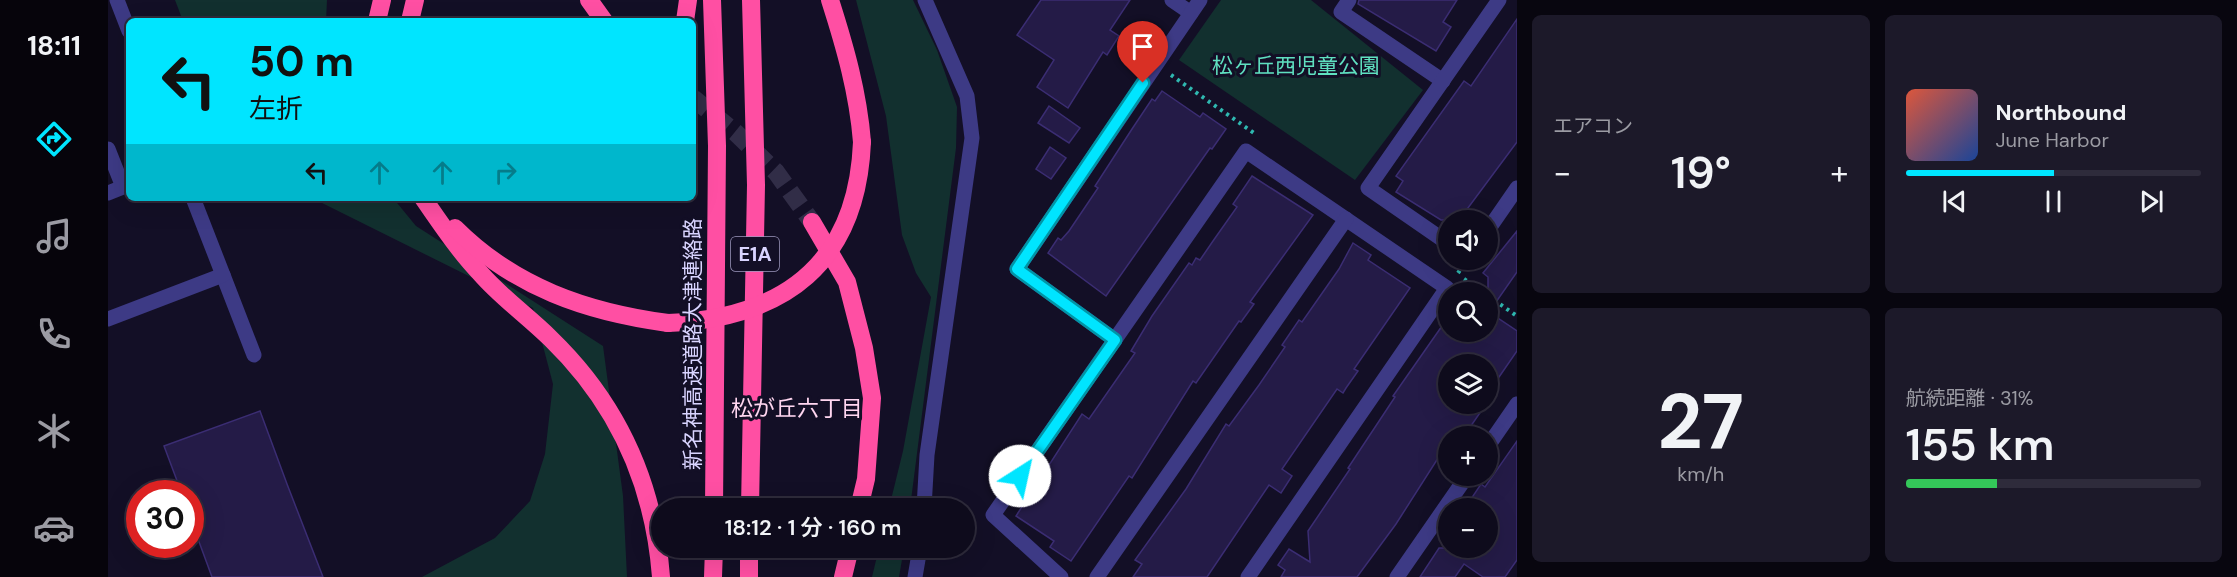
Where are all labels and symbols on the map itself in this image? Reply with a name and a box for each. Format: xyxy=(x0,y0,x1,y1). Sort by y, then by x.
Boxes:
pin xyxy=(1117,21,1168,83)
park label: 松ヶ丘西児童公園 xyxy=(1212,52,1380,80)
street label: 新名神高速道路大津連絡路 xyxy=(679,218,707,470)
road number: E1A xyxy=(731,237,779,271)
district label: 松が丘六丁目 xyxy=(731,394,863,423)
position arrow xyxy=(988,444,1052,508)
speed limit sign: 30 xyxy=(126,480,204,558)

